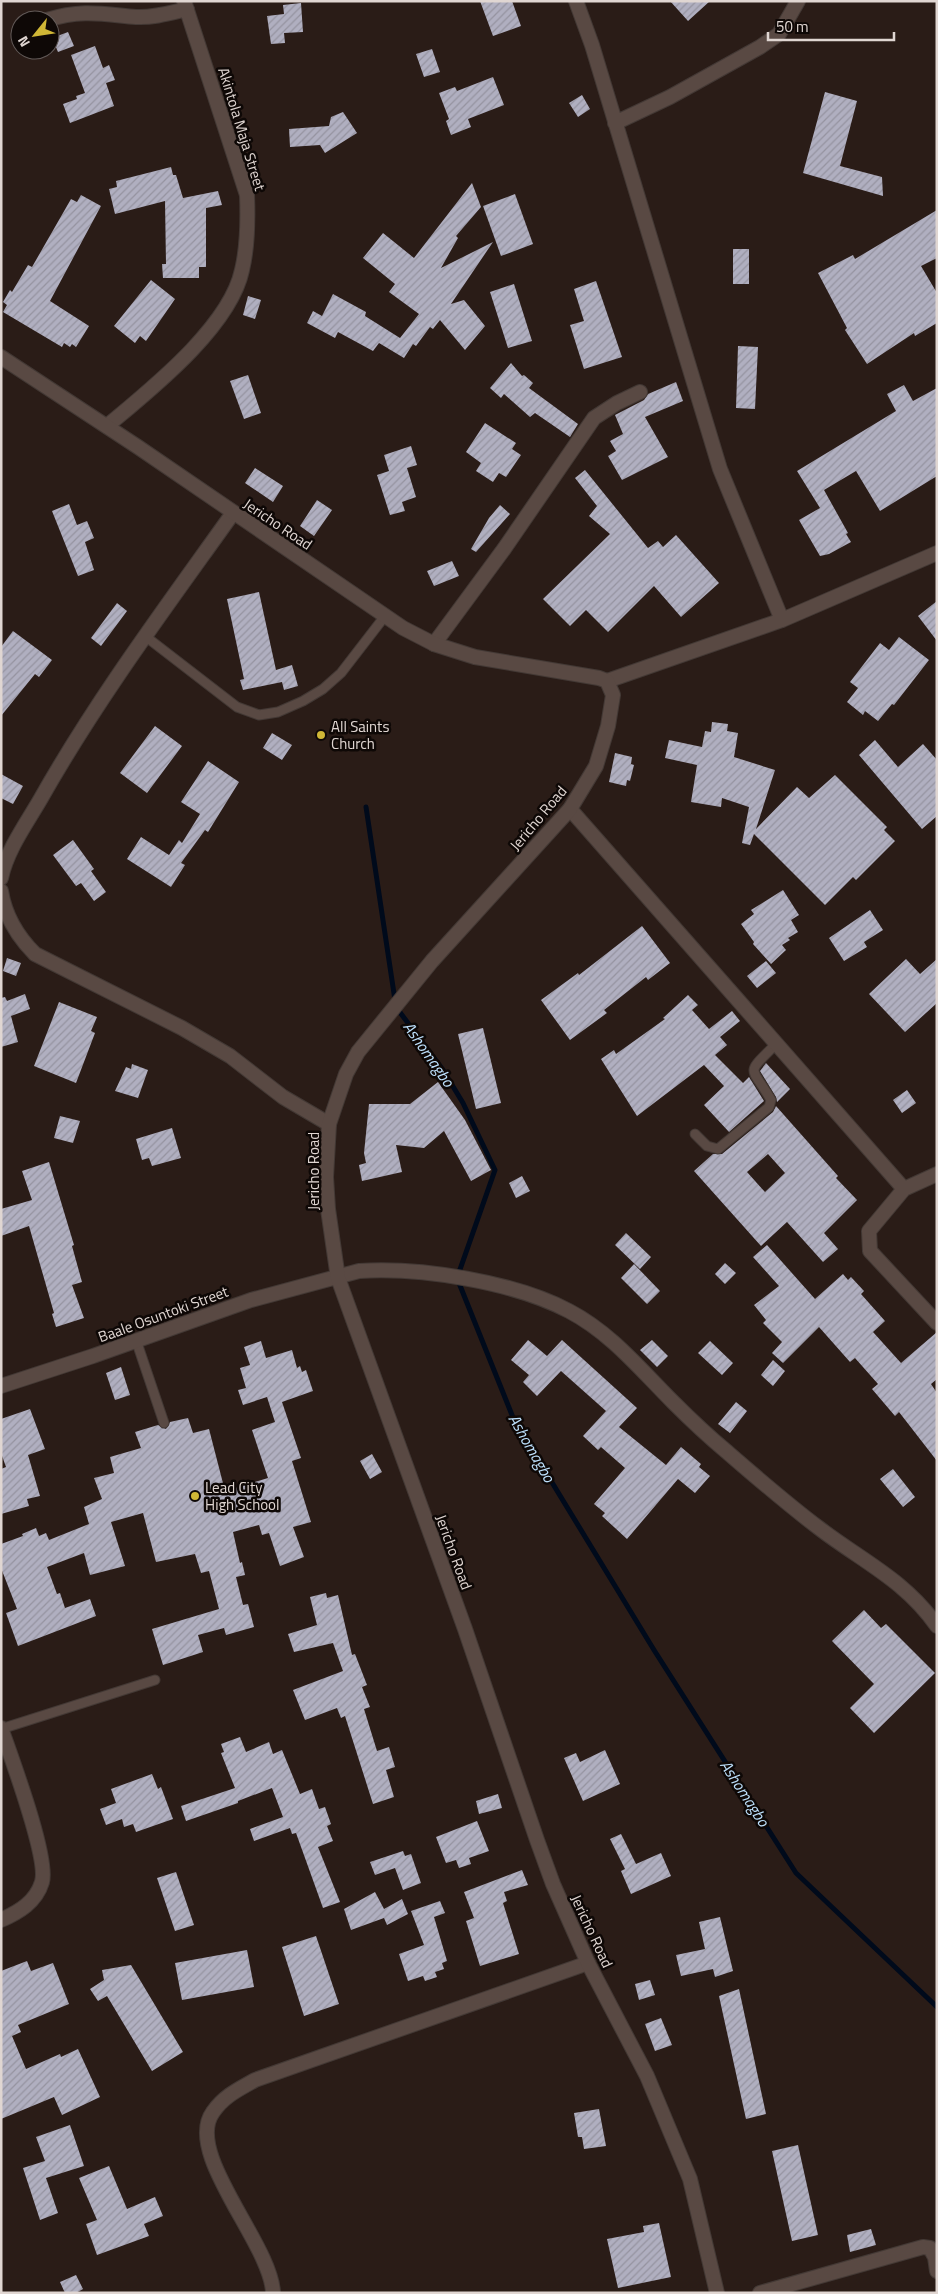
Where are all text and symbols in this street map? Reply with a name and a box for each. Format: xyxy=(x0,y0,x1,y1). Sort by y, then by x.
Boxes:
north arrow xyxy=(10,10,60,60)
scale bar xyxy=(768,10,894,42)
text: 50 m xyxy=(776,15,809,38)
text: N xyxy=(12,32,35,51)
street label: Akintola Maja Street xyxy=(212,65,272,194)
street label: Jericho Road xyxy=(239,492,317,556)
place label: All Saints Church xyxy=(331,715,389,755)
marker: All Saints Church xyxy=(315,729,327,741)
street label: Jericho Road xyxy=(504,780,572,856)
water label: Ashomagbo xyxy=(398,1016,461,1093)
street label: Jericho Road xyxy=(302,1132,325,1210)
street label: Baale Osuntoki Street xyxy=(95,1280,232,1348)
water label: Ashomagbo xyxy=(503,1409,562,1488)
place label: Lead City High School xyxy=(205,1476,280,1516)
marker: Lead City High School xyxy=(189,1490,201,1502)
street label: Jericho Road xyxy=(430,1511,478,1593)
water label: Ashomagbo xyxy=(714,1755,776,1832)
street label: Jericho Road xyxy=(565,1891,619,1971)

